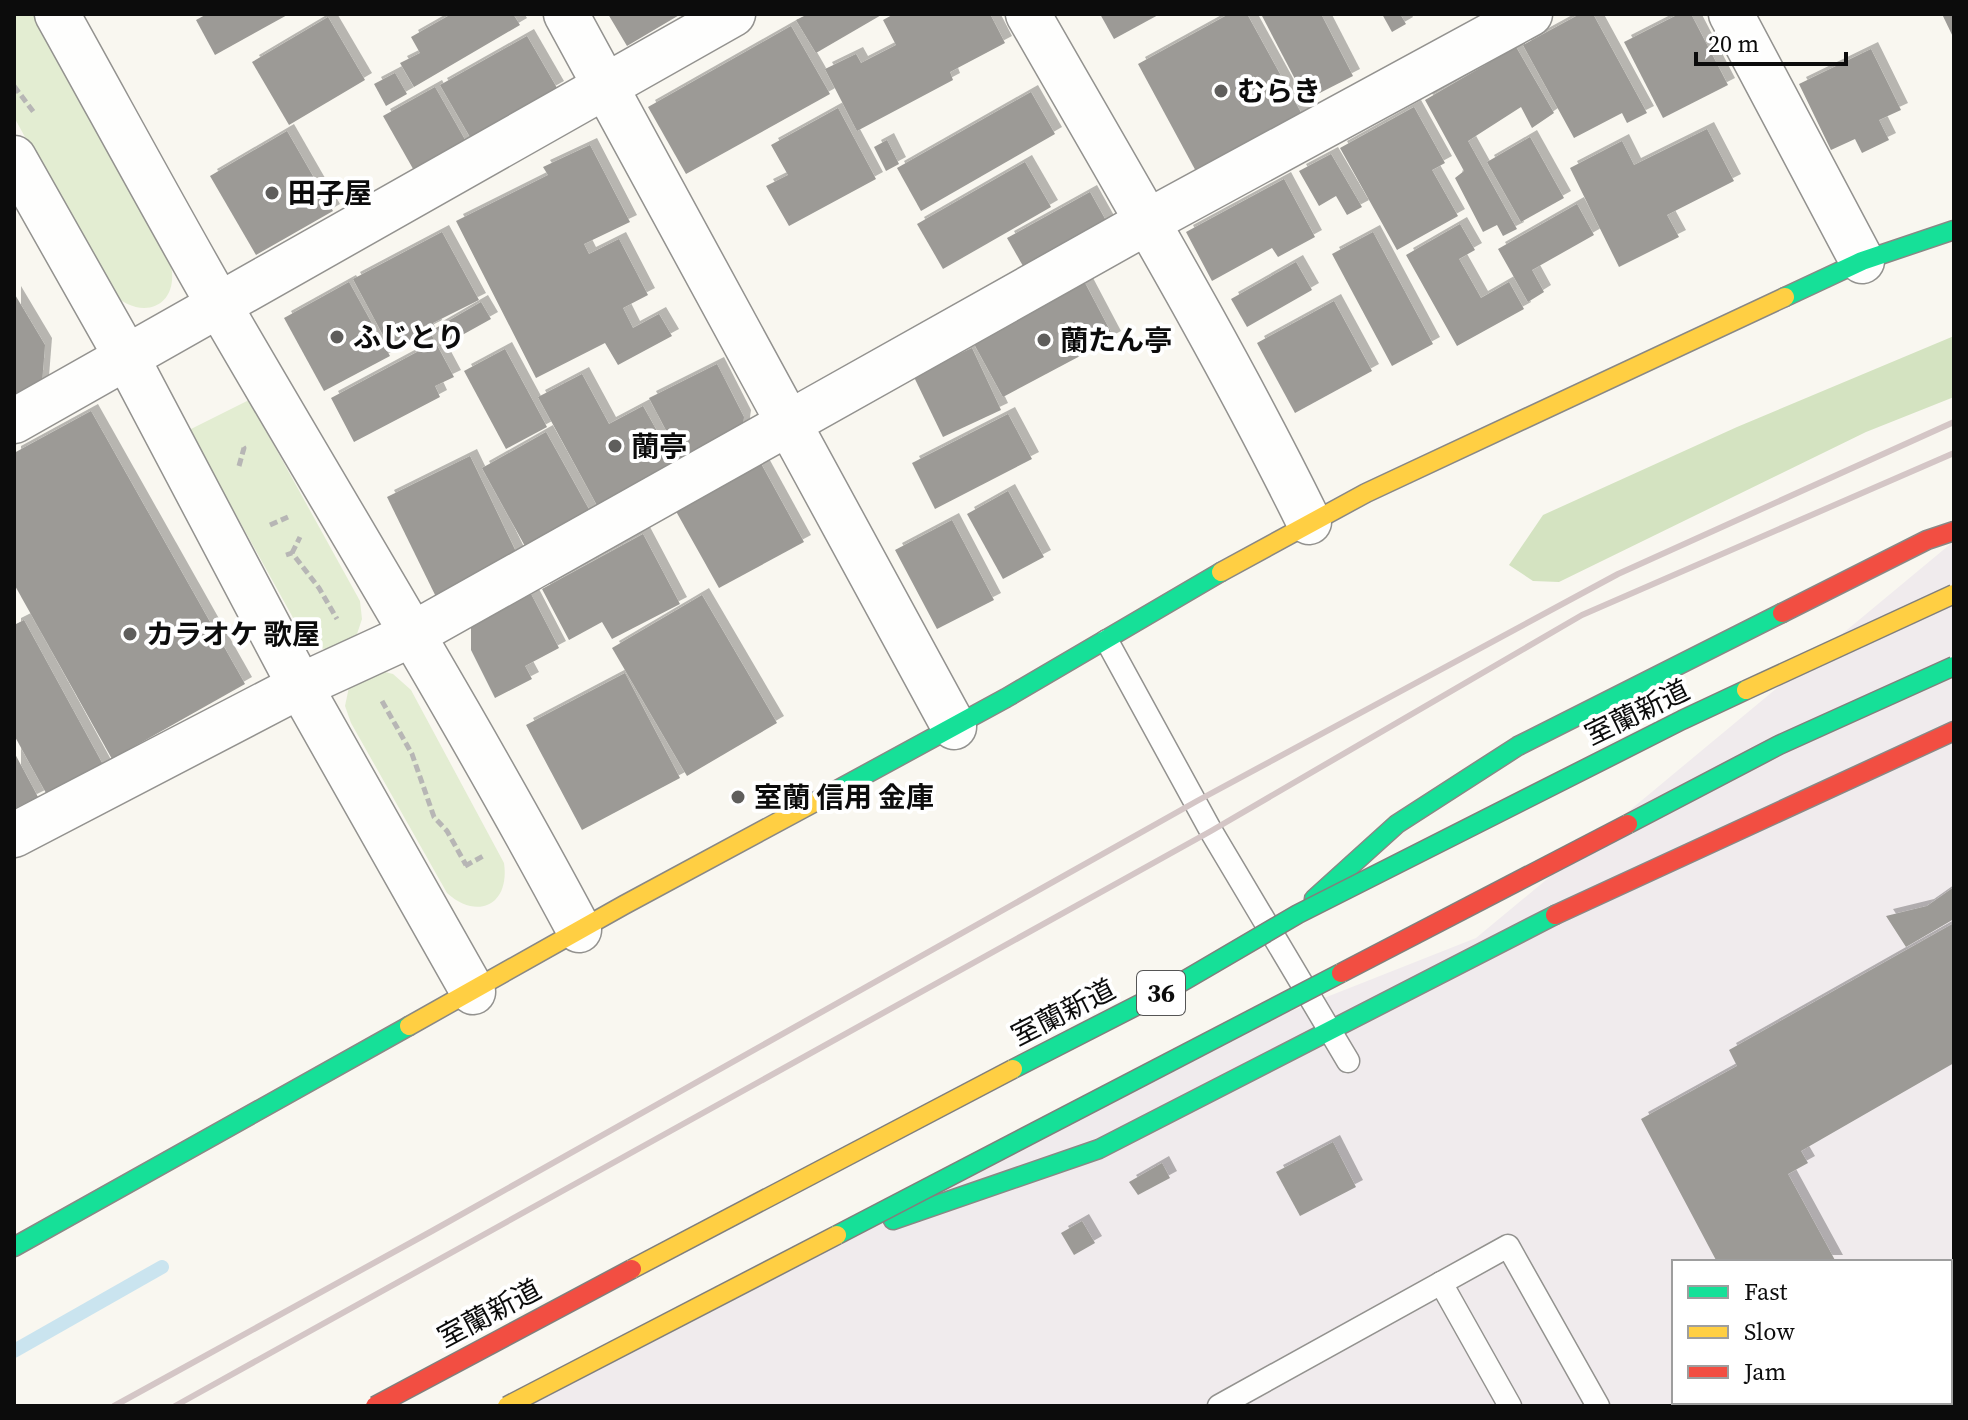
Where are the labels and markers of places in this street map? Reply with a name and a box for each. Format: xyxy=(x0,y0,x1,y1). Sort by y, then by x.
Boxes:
place label: むらき xyxy=(1237,72,1321,110)
marker: むらき xyxy=(1212,82,1230,100)
place label: 田子屋 xyxy=(288,174,372,212)
marker: 田子屋 xyxy=(263,184,281,202)
place label: ふじとり xyxy=(353,318,465,356)
place label: 蘭たん亭 xyxy=(1060,321,1172,359)
marker: ふじとり xyxy=(328,328,346,346)
marker: 蘭たん亭 xyxy=(1035,331,1053,349)
place label: 蘭亭 xyxy=(631,427,687,465)
marker: 蘭亭 xyxy=(606,437,624,455)
place label: カラオケ 歌屋 xyxy=(146,615,320,653)
marker: カラオケ 歌屋 xyxy=(121,625,139,643)
place label: 室蘭 信用 金庫 xyxy=(754,778,934,816)
marker: 室蘭 信用 金庫 xyxy=(729,788,747,806)

